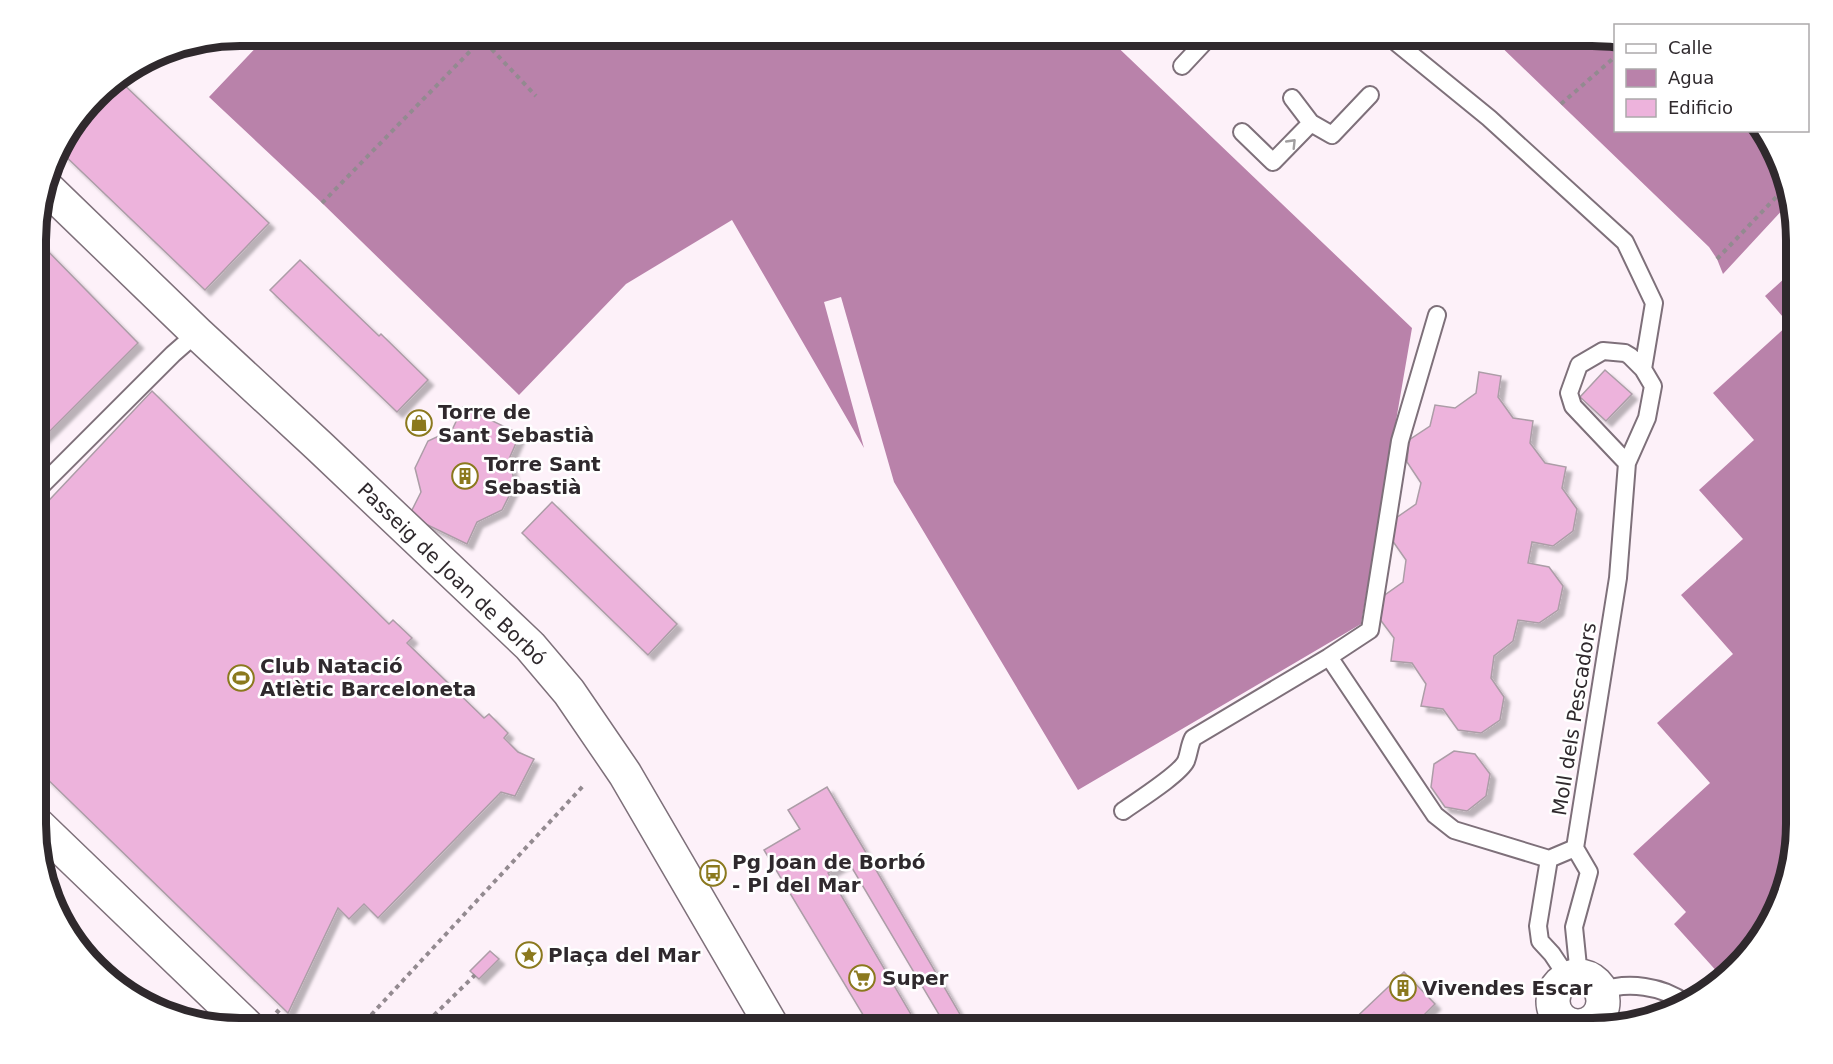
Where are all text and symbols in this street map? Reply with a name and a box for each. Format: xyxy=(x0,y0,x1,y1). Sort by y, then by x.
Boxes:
legend xyxy=(1614,24,1809,132)
text: Calle xyxy=(1668,37,1713,58)
text: Agua xyxy=(1668,67,1714,88)
text: Edificio xyxy=(1668,97,1733,118)
one-way arrow xyxy=(1285,139,1296,149)
place label: Torre de Sant Sebastià xyxy=(438,400,594,447)
shop icon: Torre de Sant Sebastià xyxy=(404,408,434,438)
place label: Torre Sant Sebastià xyxy=(484,452,601,499)
building icon: Torre Sant Sebastià xyxy=(450,461,480,491)
street label: Passeig de Joan de Borbó xyxy=(353,478,551,670)
street label: Moll dels Pescadors xyxy=(1547,621,1601,817)
place label: Club Natació Atlètic Barceloneta xyxy=(260,654,476,701)
sports icon: Club Natació Atlètic Barceloneta xyxy=(226,663,256,693)
place label: Pg Joan de Borbó - Pl del Mar xyxy=(732,850,926,897)
bus stop icon: Pg Joan de Borbó - Pl del Mar xyxy=(698,858,728,888)
place icon: Plaça del Mar xyxy=(514,940,544,970)
place label: Plaça del Mar xyxy=(548,943,700,967)
supermarket icon: Super xyxy=(847,963,877,993)
place label: Super xyxy=(882,966,949,990)
building icon: Vivendes Escar xyxy=(1388,973,1418,1003)
place label: Vivendes Escar xyxy=(1422,976,1592,1000)

